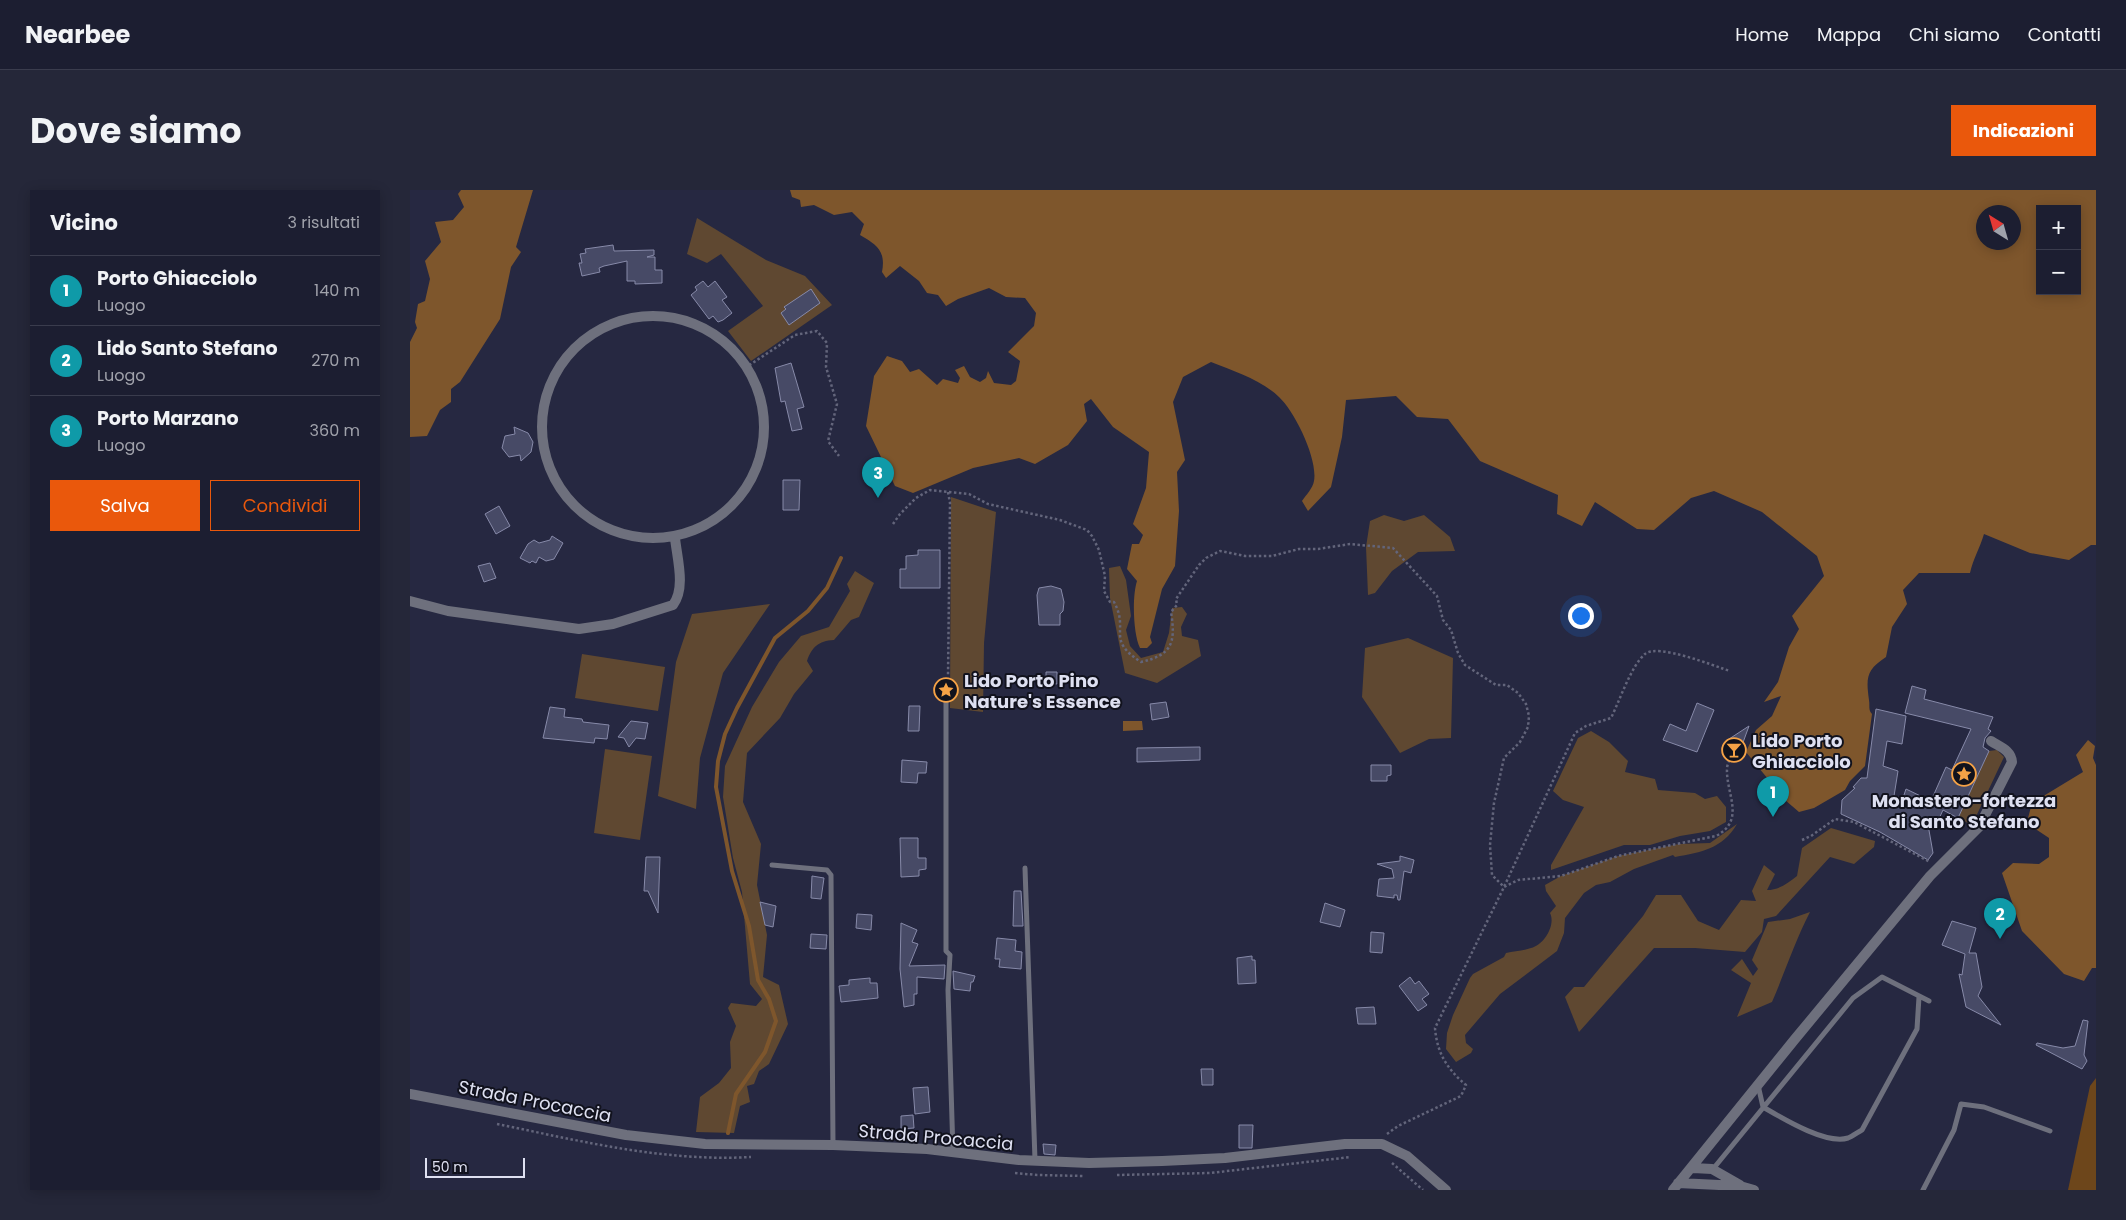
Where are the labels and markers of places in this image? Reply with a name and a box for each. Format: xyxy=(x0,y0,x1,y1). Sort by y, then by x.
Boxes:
pin: 3 xyxy=(862,457,894,498)
place label: Lido Porto Pino Nature's Essence xyxy=(964,668,1121,714)
place icon: Lido Porto Pino Nature's Essence xyxy=(933,677,959,703)
place label: Lido Porto Ghiacciolo xyxy=(1752,728,1851,774)
bar icon: Lido Porto Ghiacciolo xyxy=(1721,737,1747,763)
place icon: Monastero-fortezza di Santo Stefano xyxy=(1951,761,1977,787)
pin: 1 xyxy=(1757,776,1789,817)
place label: Monastero-fortezza di Santo Stefano xyxy=(1872,788,2056,834)
pin: 2 xyxy=(1984,898,2016,939)

